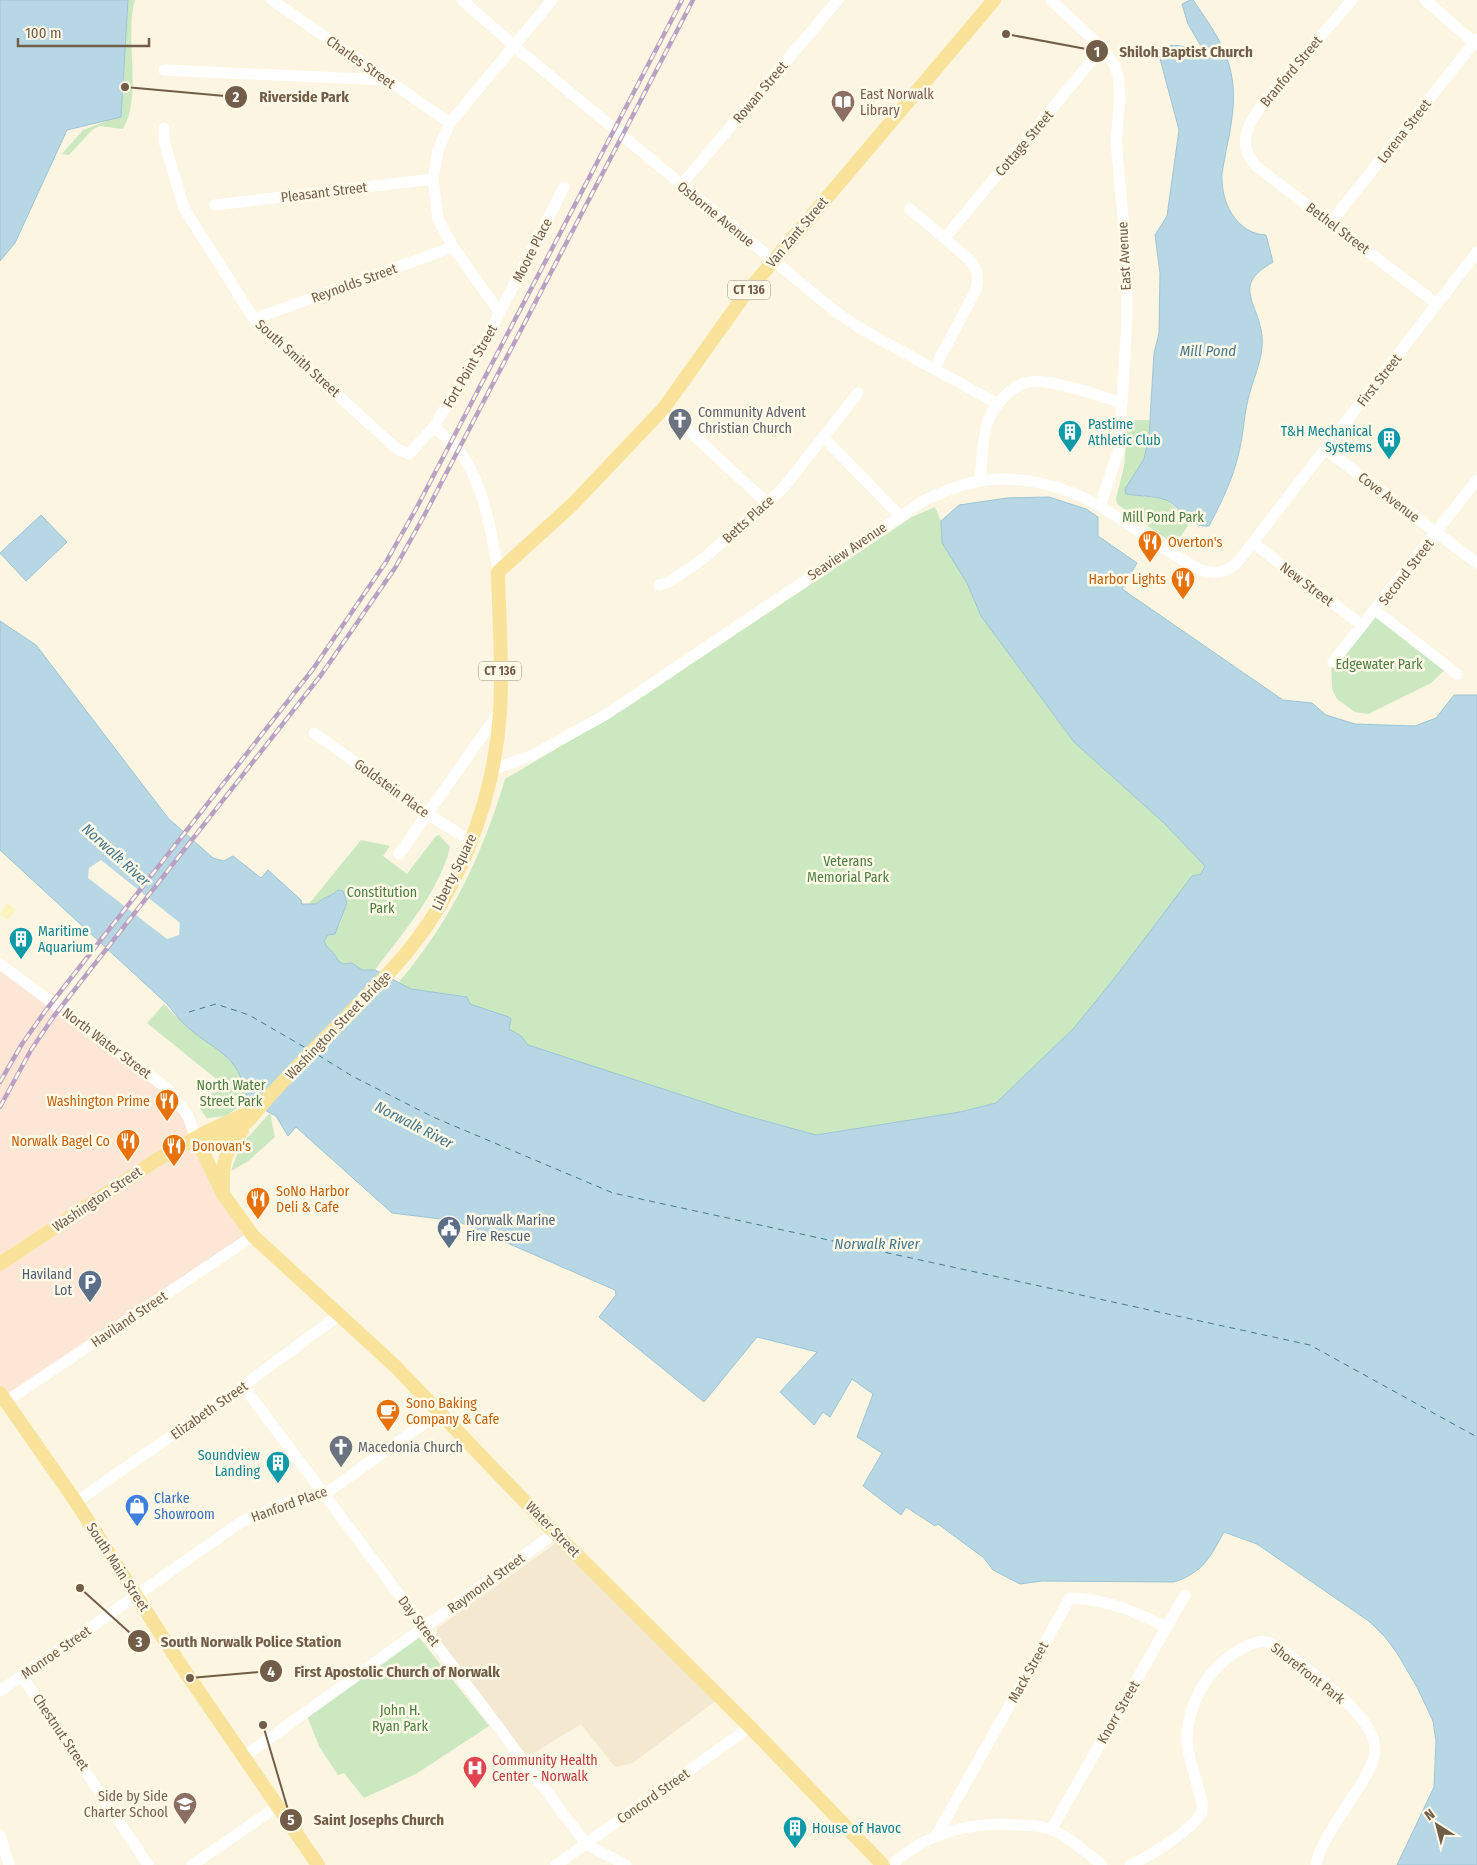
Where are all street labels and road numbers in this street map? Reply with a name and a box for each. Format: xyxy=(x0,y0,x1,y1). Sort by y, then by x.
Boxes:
street label: Charles Street xyxy=(323,32,399,93)
street label: Branford Street xyxy=(1257,32,1326,110)
street label: Rowan Street xyxy=(730,58,792,127)
street label: Lorena Street xyxy=(1374,96,1435,167)
street label: Cottage Street xyxy=(992,107,1057,180)
street label: Osborne Avenue xyxy=(674,178,758,251)
street label: Pleasant Street xyxy=(280,179,369,206)
street label: Van Zant Street xyxy=(763,193,832,271)
street label: Bethel Street xyxy=(1303,199,1373,258)
street label: Moore Place xyxy=(509,215,556,285)
street label: East Avenue xyxy=(1114,221,1135,291)
street label: Reynolds Street xyxy=(309,260,400,307)
road number: CT 136 xyxy=(728,280,770,300)
street label: South Smith Street xyxy=(252,316,344,401)
street label: Fort Point Street xyxy=(440,321,501,411)
street label: First Street xyxy=(1354,350,1405,410)
street label: Cove Avenue xyxy=(1355,469,1423,526)
street label: Betts Place xyxy=(719,492,778,547)
street label: Seaview Avenue xyxy=(805,519,890,584)
street label: Second Street xyxy=(1375,535,1438,609)
street label: New Street xyxy=(1277,559,1337,610)
road number: CT 136 xyxy=(479,661,521,680)
street label: Goldstein Place xyxy=(351,756,432,821)
street label: Liberty Square xyxy=(429,831,480,913)
street label: Washington Street Bridge xyxy=(282,967,395,1083)
street label: North Water Street xyxy=(59,1004,155,1083)
street label: Washington Street xyxy=(49,1163,146,1236)
street label: Haviland Street xyxy=(88,1288,171,1351)
street label: Elizabeth Street xyxy=(168,1377,251,1443)
street label: Hanford Place xyxy=(249,1483,330,1526)
street label: Water Street xyxy=(522,1498,584,1561)
street label: South Main Street xyxy=(83,1520,153,1615)
street label: Raymond Street xyxy=(444,1550,528,1617)
street label: Day Street xyxy=(394,1593,443,1650)
street label: Monroe Street xyxy=(18,1622,95,1683)
street label: Mack Street xyxy=(1005,1638,1052,1706)
street label: Shorefront Park xyxy=(1267,1639,1348,1708)
street label: Knorr Street xyxy=(1094,1677,1143,1747)
street label: Chestnut Street xyxy=(29,1691,93,1774)
street label: Concord Street xyxy=(614,1765,693,1828)

